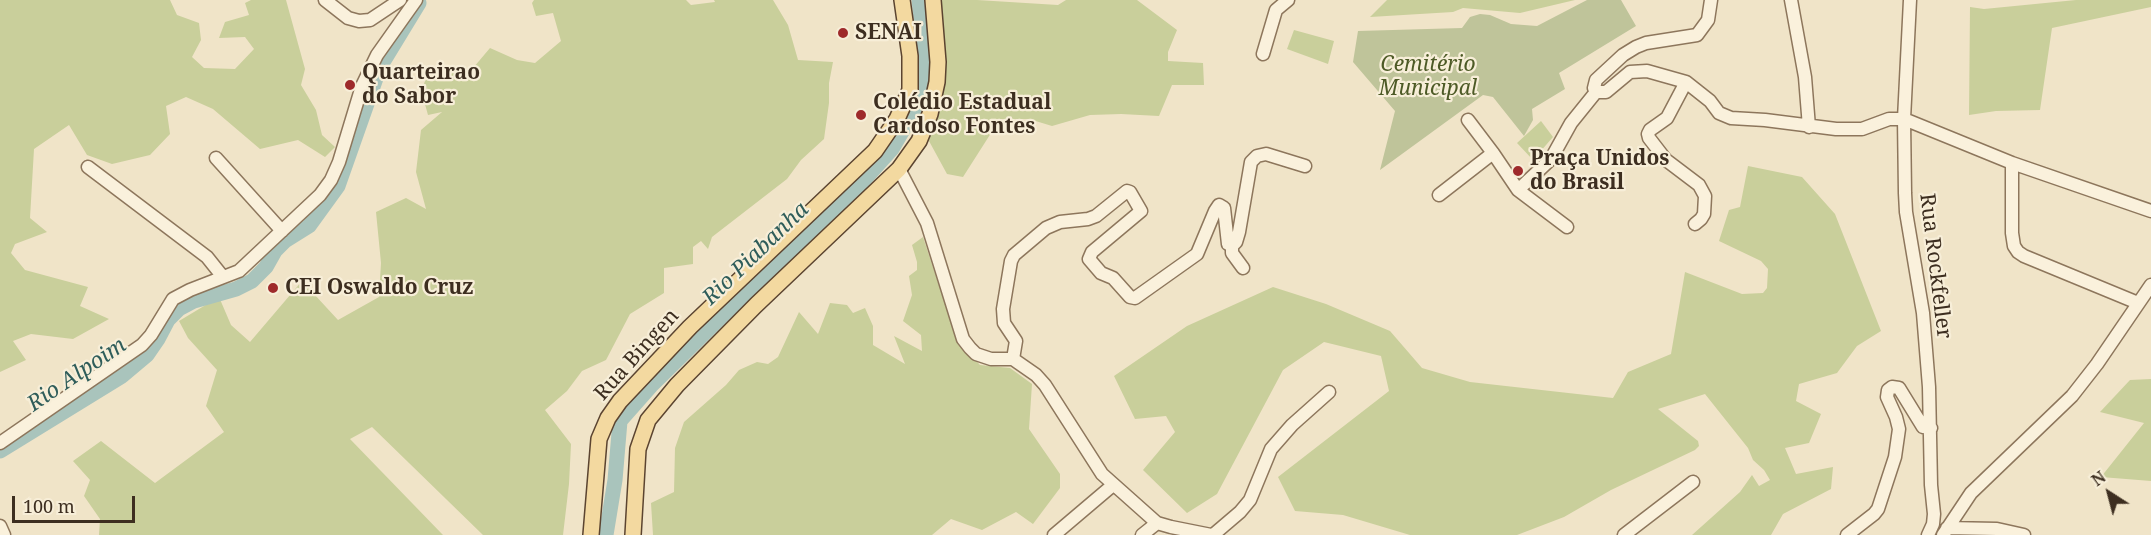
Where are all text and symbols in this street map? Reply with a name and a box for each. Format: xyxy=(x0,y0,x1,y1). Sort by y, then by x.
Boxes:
place label: SENAI xyxy=(855,20,922,46)
marker: SENAI xyxy=(836,26,850,40)
park label: Cemitério Municipal xyxy=(1379,52,1477,102)
place label: Quarteirao do Sabor xyxy=(362,60,480,110)
marker: Quarteirao do Sabor xyxy=(343,78,357,92)
place label: Colédio Estadual Cardoso Fontes xyxy=(873,90,1051,140)
marker: Colédio Estadual Cardoso Fontes xyxy=(854,108,868,122)
place label: Praça Unidos do Brasil xyxy=(1530,146,1669,196)
marker: Praça Unidos do Brasil xyxy=(1511,164,1525,178)
street label: Rua Rockfeller xyxy=(1914,192,1956,340)
water label: Rio Piabanha xyxy=(698,197,814,311)
place label: CEI Oswaldo Cruz xyxy=(285,275,473,301)
marker: CEI Oswaldo Cruz xyxy=(266,281,280,295)
street label: Rua Bingen xyxy=(589,304,685,406)
water label: Rio Alpoim xyxy=(23,332,131,418)
north arrow xyxy=(2079,463,2139,523)
text: N xyxy=(2087,466,2110,491)
scale bar xyxy=(15,484,138,522)
text: 100 m xyxy=(23,494,75,518)

